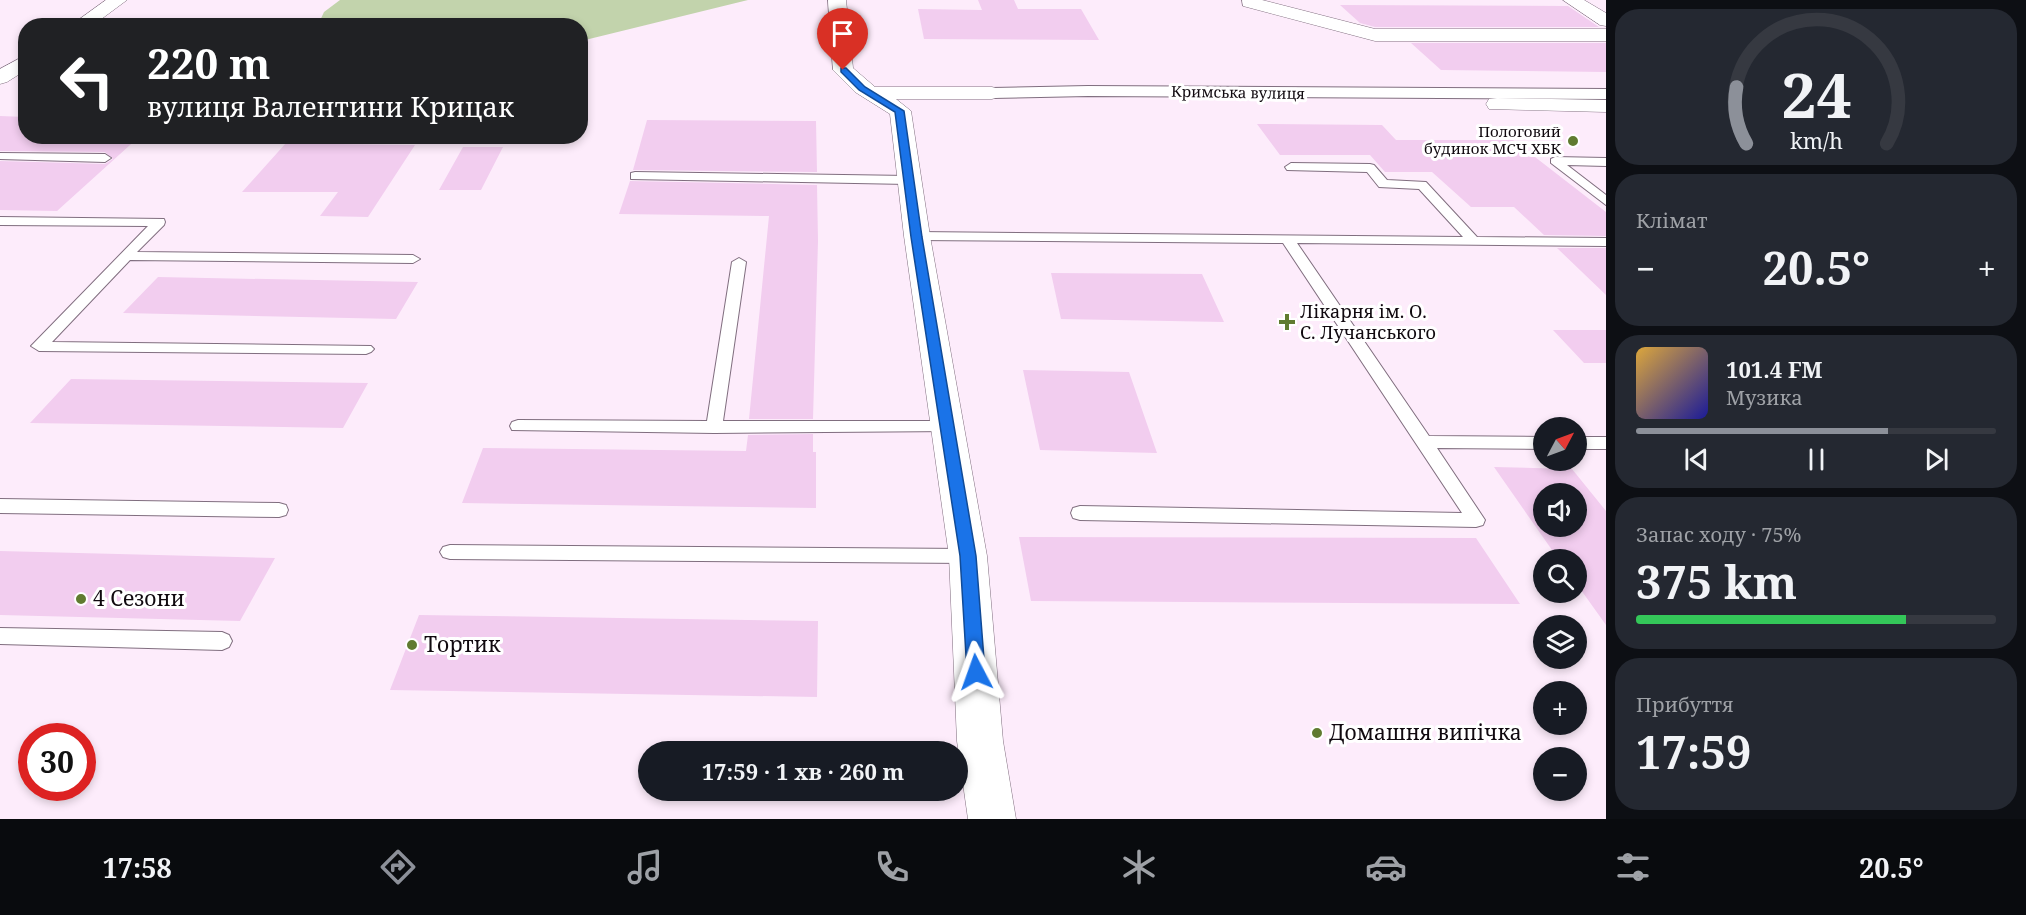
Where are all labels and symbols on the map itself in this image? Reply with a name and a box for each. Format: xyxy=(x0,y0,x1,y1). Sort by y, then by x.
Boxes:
pin xyxy=(817,8,868,70)
street label: Кримська вулиця xyxy=(1171,81,1305,103)
place label: Пологовий будинок МСЧ ХБК xyxy=(1424,121,1561,158)
marker: Пологовий будинок МСЧ ХБК xyxy=(1566,134,1580,148)
place label: Лікарня ім. О. С. Лучанського xyxy=(1300,299,1436,344)
marker: Лікарня ім. О. С. Лучанського xyxy=(1278,313,1296,331)
north arrow xyxy=(1533,417,1587,471)
place label: 4 Сезони xyxy=(93,584,185,612)
marker: 4 Сезони xyxy=(74,592,88,606)
place label: Тортик xyxy=(424,630,501,658)
marker: Тортик xyxy=(405,638,419,652)
position arrow xyxy=(944,640,1008,704)
place label: Домашня випічка xyxy=(1329,718,1522,746)
speed limit sign: 30 xyxy=(18,723,96,801)
marker: Домашня випічка xyxy=(1310,726,1324,740)

